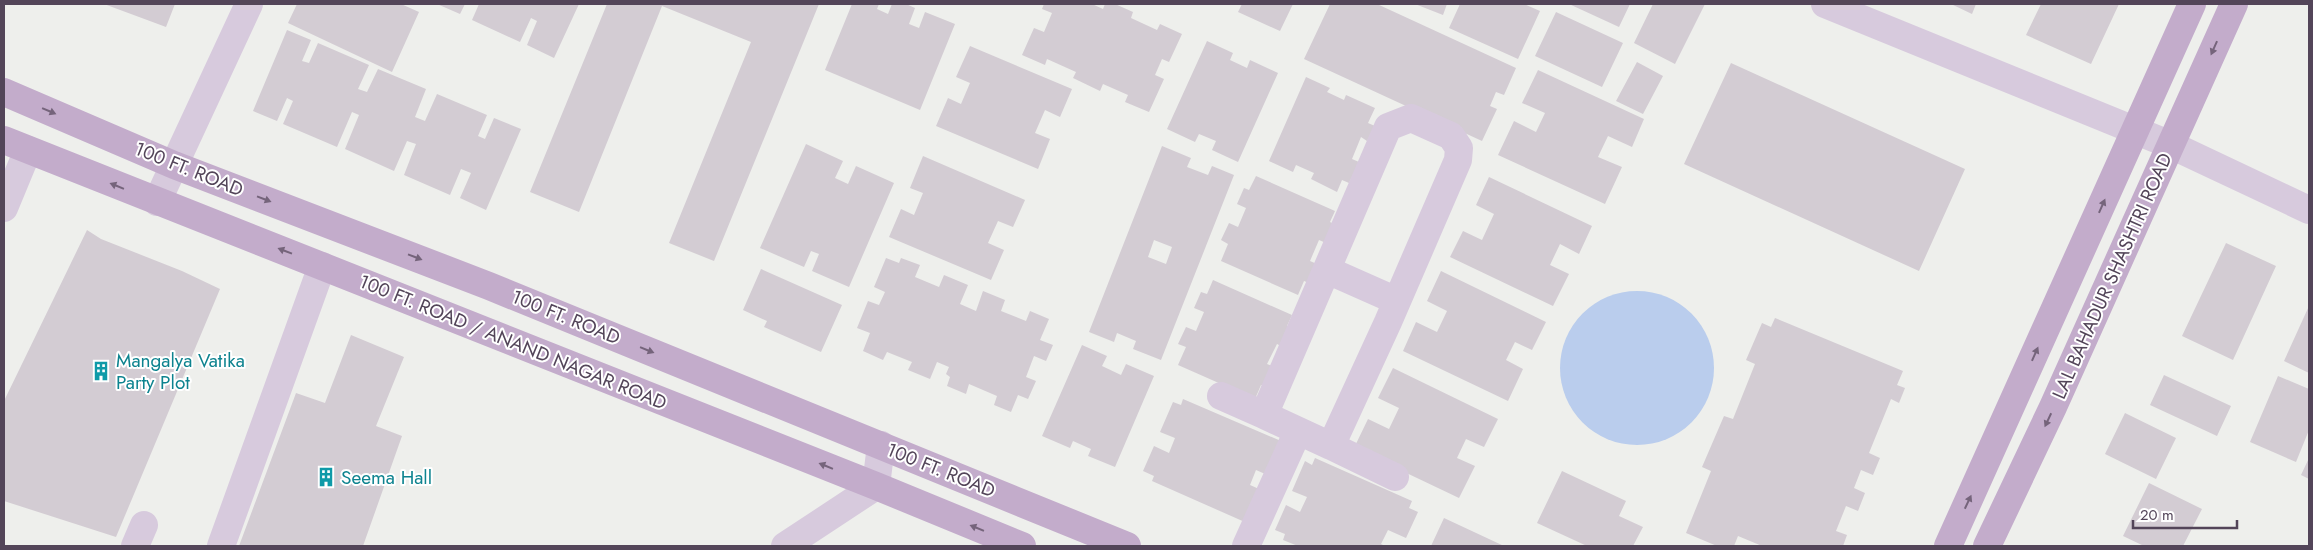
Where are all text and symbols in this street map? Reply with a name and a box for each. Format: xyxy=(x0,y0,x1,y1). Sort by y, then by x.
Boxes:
one-way arrow xyxy=(2210,41,2218,55)
one-way arrow xyxy=(42,107,56,115)
street label: 100 FT. ROAD xyxy=(131,135,247,203)
street label: LAL BAHADUR SHASHTRI ROAD xyxy=(2045,149,2179,403)
one-way arrow xyxy=(110,181,124,189)
one-way arrow xyxy=(256,196,271,203)
one-way arrow xyxy=(2098,199,2106,213)
one-way arrow xyxy=(278,247,292,255)
one-way arrow xyxy=(408,254,423,261)
street label: 100 FT. ROAD / ANAND NAGAR ROAD xyxy=(355,268,671,416)
street label: 100 FT. ROAD xyxy=(508,283,624,351)
place label: Mangalya Vatika Party Plot xyxy=(116,347,245,396)
one-way arrow xyxy=(640,347,655,354)
one-way arrow xyxy=(2032,347,2040,361)
building icon: Mangalya Vatika Party Plot xyxy=(90,360,112,382)
one-way arrow xyxy=(2043,413,2051,427)
street label: 100 FT. ROAD xyxy=(883,436,999,504)
one-way arrow xyxy=(818,462,833,470)
place label: Seema Hall xyxy=(341,464,432,491)
building icon: Seema Hall xyxy=(315,466,337,488)
one-way arrow xyxy=(1964,495,1972,509)
scale bar xyxy=(2133,498,2237,530)
text: 20 m xyxy=(2140,504,2174,526)
one-way arrow xyxy=(970,523,984,531)

